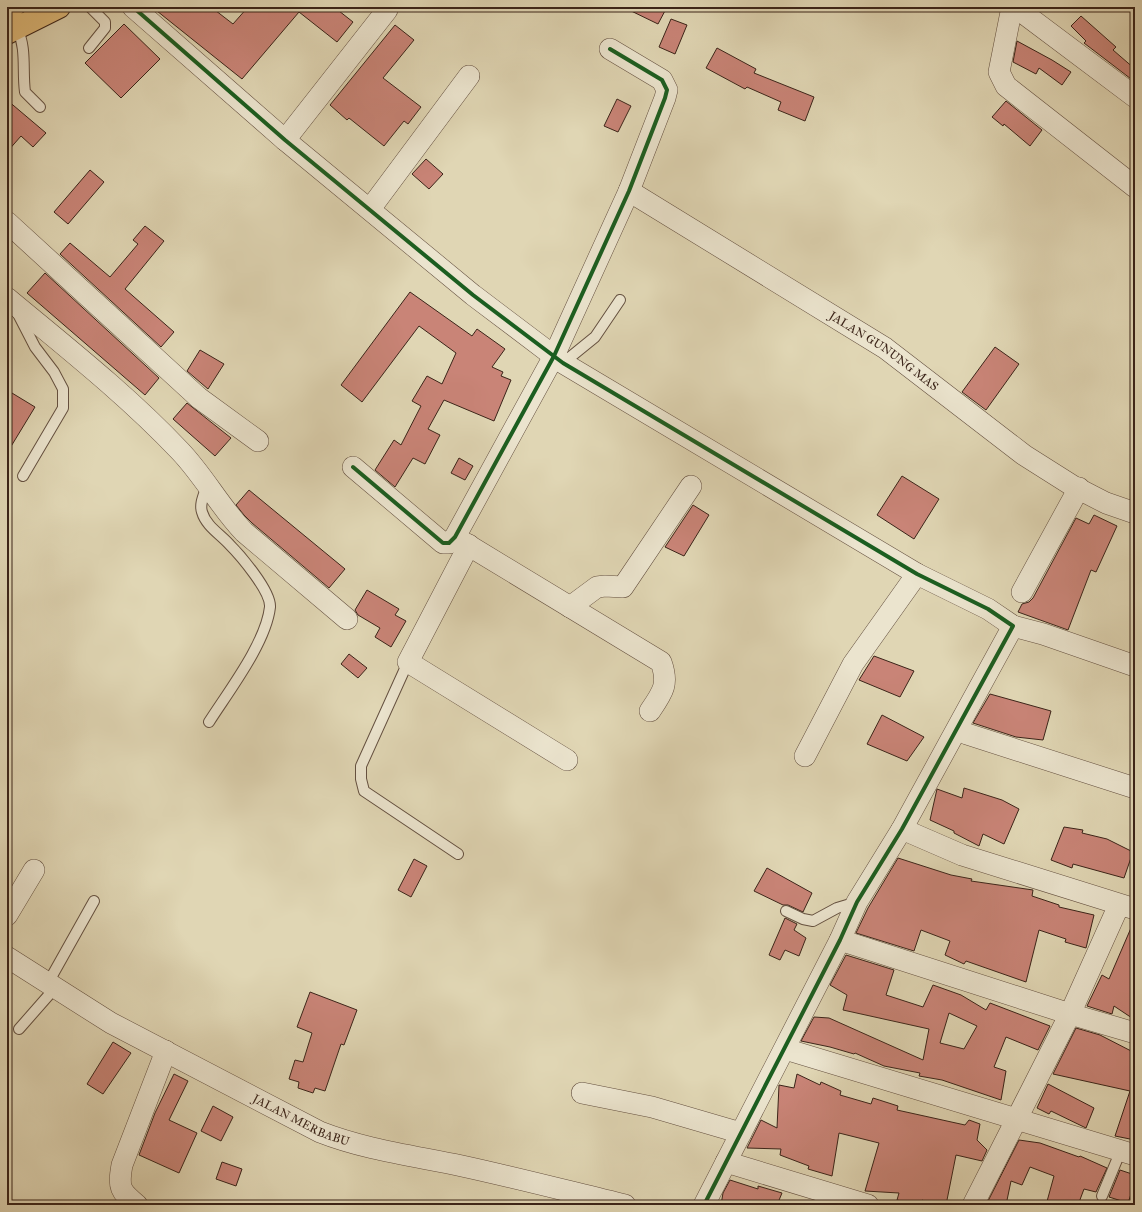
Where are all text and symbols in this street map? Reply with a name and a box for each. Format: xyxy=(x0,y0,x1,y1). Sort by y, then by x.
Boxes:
street label: JALAN GUNUNG MAS xyxy=(824,307,941,394)
street label: JALAN MERBABU xyxy=(248,1090,352,1149)

